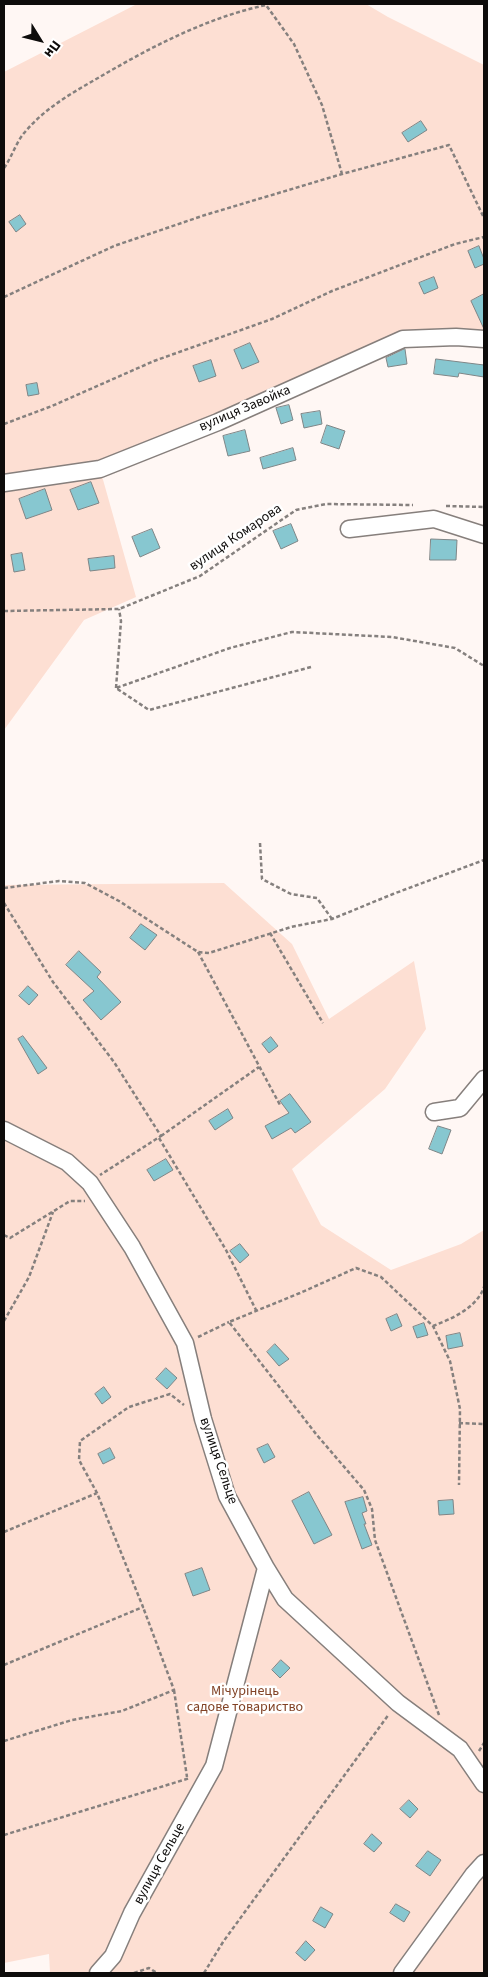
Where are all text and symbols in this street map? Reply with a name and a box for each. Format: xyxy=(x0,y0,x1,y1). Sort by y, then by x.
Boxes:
north arrow xyxy=(15,15,65,65)
text: Пн xyxy=(39,36,65,62)
street label: вулиця Завойка xyxy=(197,382,293,436)
street label: вулиця Комарова xyxy=(187,501,285,575)
street label: вулиця Сельце xyxy=(195,1415,241,1507)
park label: Мічурінець садове товариство xyxy=(187,1684,303,1716)
street label: вулиця Сельце xyxy=(131,1820,189,1908)

